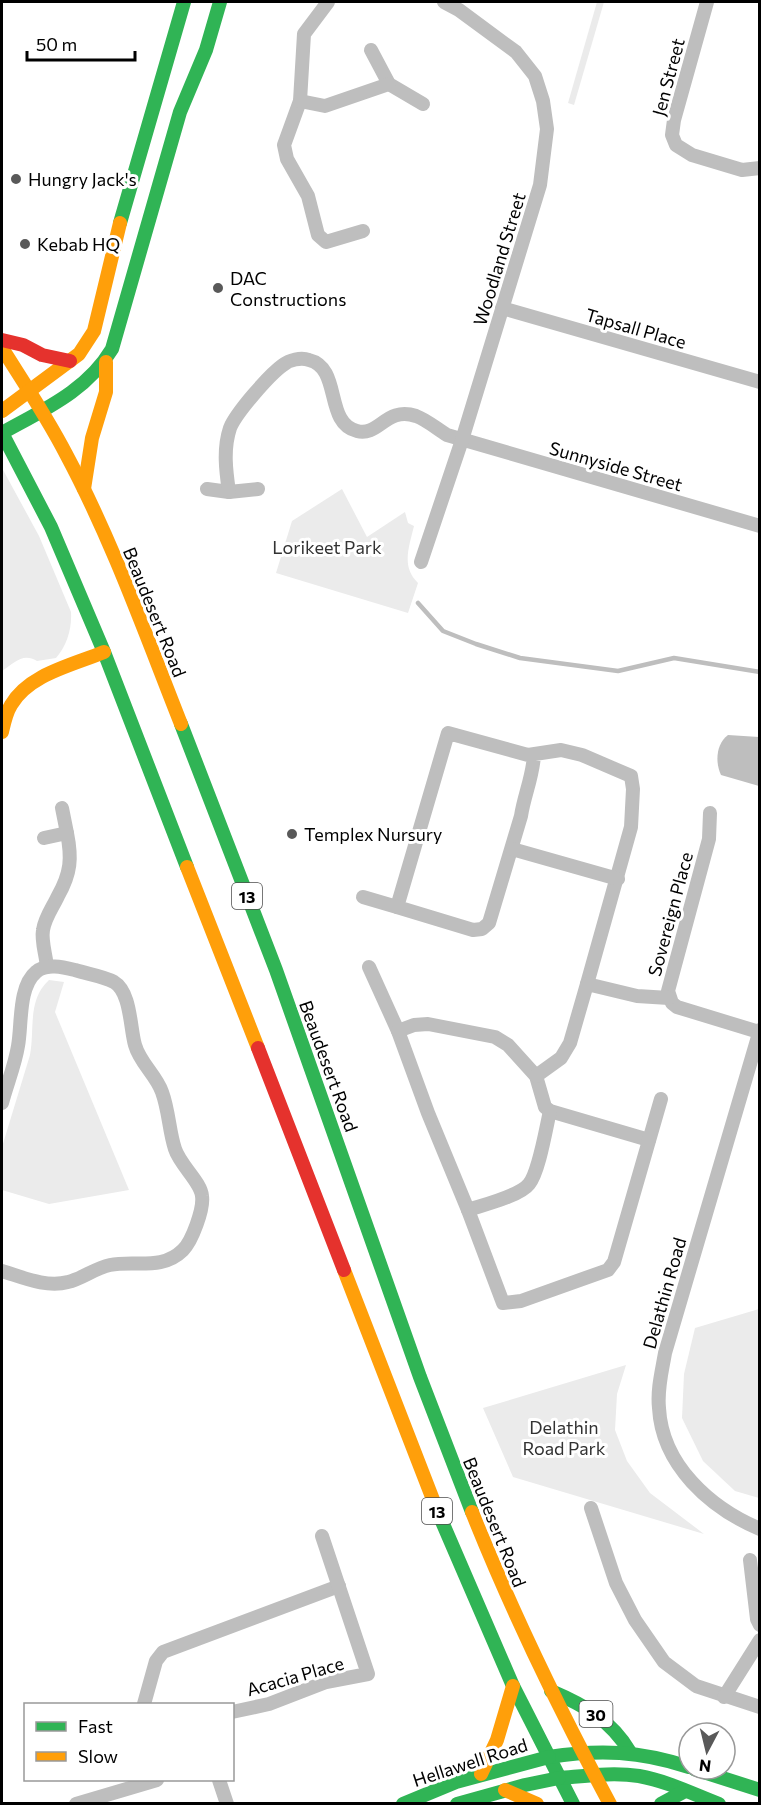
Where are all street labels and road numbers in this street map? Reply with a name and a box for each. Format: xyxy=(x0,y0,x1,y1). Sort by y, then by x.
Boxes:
street label: Jen Street xyxy=(647,36,689,118)
street label: Woodland Street xyxy=(468,190,530,328)
street label: Tapsall Place xyxy=(583,303,689,353)
street label: Sunnyside Street xyxy=(547,437,685,495)
street label: Beaudesert Road xyxy=(119,544,191,680)
street label: Sovereign Place xyxy=(643,850,697,978)
road number: 13 xyxy=(232,883,262,909)
street label: Beaudesert Road xyxy=(295,997,363,1135)
street label: Delathin Road xyxy=(638,1235,690,1351)
street label: Beaudesert Road xyxy=(459,1454,531,1590)
road number: 13 xyxy=(422,1498,452,1524)
street label: Acacia Place xyxy=(244,1652,346,1700)
road number: 30 xyxy=(580,1701,612,1727)
street label: Hellawell Road xyxy=(410,1733,530,1791)

